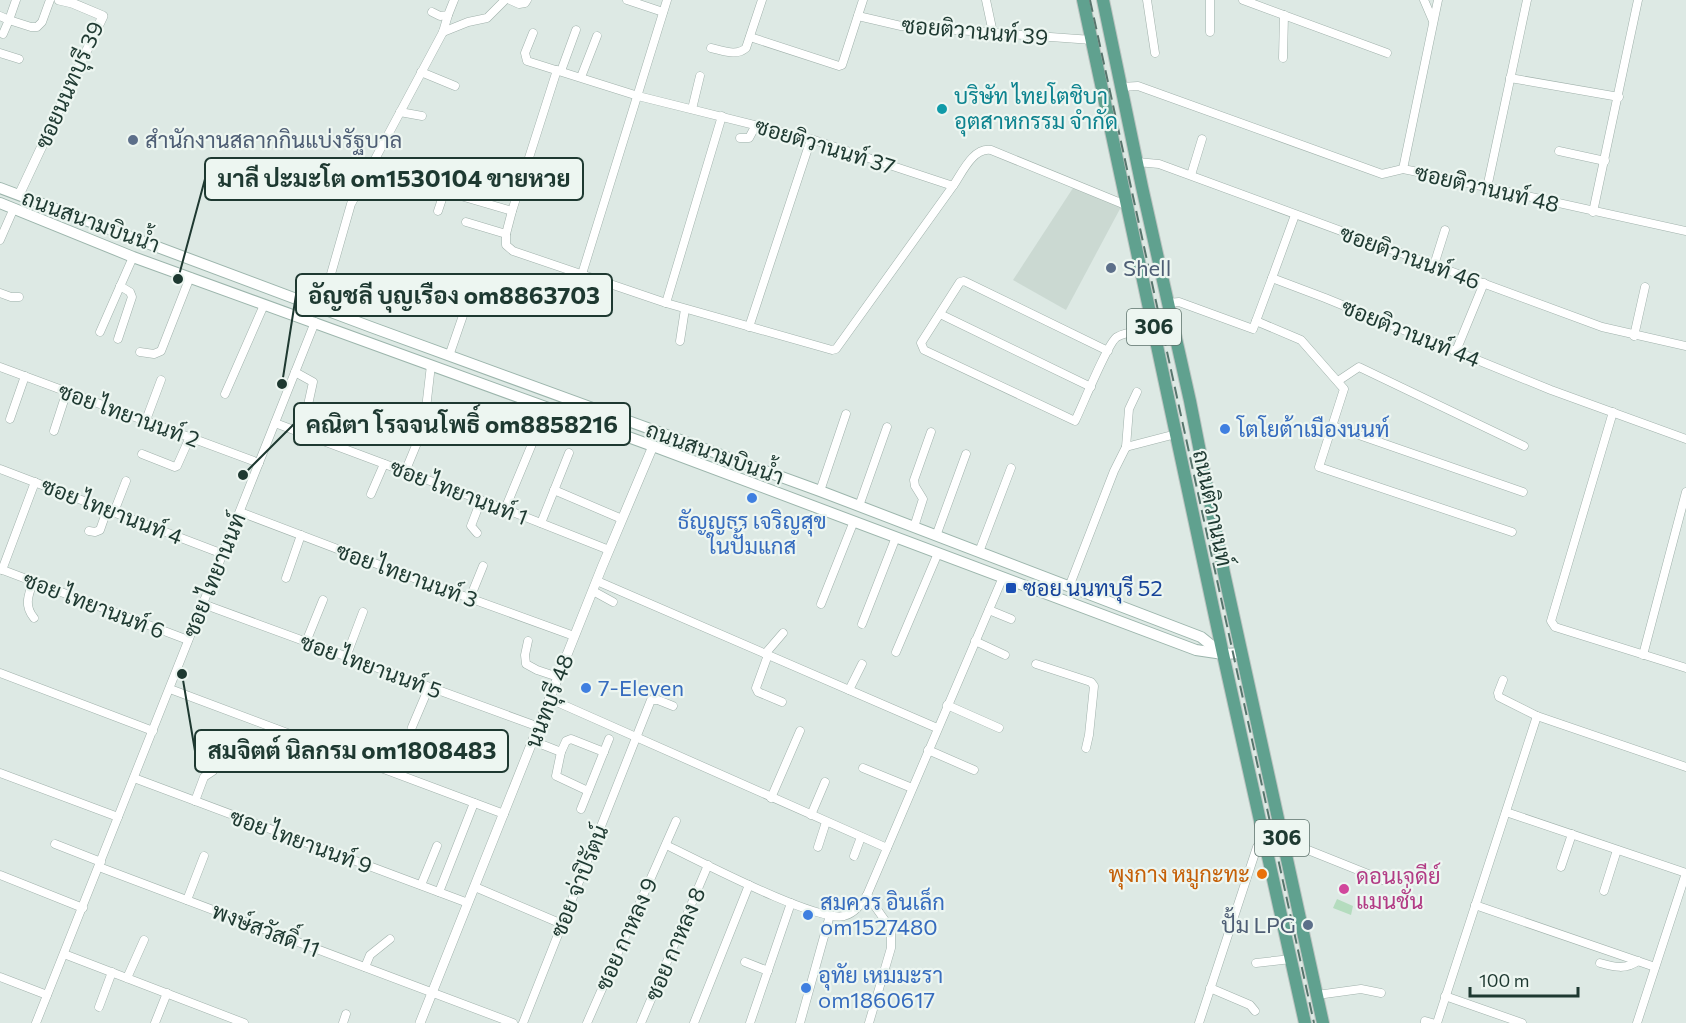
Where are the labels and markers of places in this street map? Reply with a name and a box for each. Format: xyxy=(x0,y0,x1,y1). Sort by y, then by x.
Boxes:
place label: บริษัท ไทยโตชิบา อุตสาหกรรม จำกัด xyxy=(954,82,1118,137)
marker: บริษัท ไทยโตชิบา อุตสาหกรรม จำกัด xyxy=(935,102,949,116)
place label: สำนักงานสลากกินแบ่งรัฐบาล xyxy=(145,126,402,156)
marker: สำนักงานสลากกินแบ่งรัฐบาล xyxy=(126,133,140,147)
callout: มาลี ปะมะโต om1530104 ขายหวย xyxy=(205,158,583,200)
place label: Shell xyxy=(1123,254,1171,281)
marker: Shell xyxy=(1104,261,1118,275)
callout: อัญชลี บุญเรือง om8863703 xyxy=(296,274,612,316)
callout: คณิตา โรจจนโพธิ์ om8858216 xyxy=(294,403,630,445)
place label: โตโยต้าเมืองนนท์ xyxy=(1236,415,1389,442)
marker: โตโยต้าเมืองนนท์ xyxy=(1218,422,1232,436)
marker: ธัญญธร เจริญสุข ในปั้มแกส xyxy=(745,491,759,505)
place label: ธัญญธร เจริญสุข ในปั้มแกส xyxy=(677,507,827,559)
place label: ซอย นนทบุรี 52 xyxy=(1023,574,1163,604)
marker: ซอย นนทบุรี 52 xyxy=(1004,581,1018,595)
place label: 7-Eleven xyxy=(598,674,684,701)
marker: 7-Eleven xyxy=(579,681,593,695)
callout: สมจิตต์ นิลกรม om1808483 xyxy=(195,730,508,772)
place label: พุงกาง หมูกะทะ xyxy=(1109,860,1250,890)
place label: ดอนเจดีย์ แมนชั่น xyxy=(1356,862,1441,914)
marker: พุงกาง หมูกะทะ xyxy=(1255,867,1269,881)
marker: ดอนเจดีย์ แมนชั่น xyxy=(1337,882,1351,896)
place label: สมควร อินเล็ก om1527480 xyxy=(820,887,945,940)
place label: ปั้ม LPG xyxy=(1221,907,1296,938)
marker: สมควร อินเล็ก om1527480 xyxy=(801,908,815,922)
marker: ปั้ม LPG xyxy=(1301,918,1315,932)
place label: อุทัย เหมมะรา om1860617 xyxy=(818,961,943,1013)
marker: อุทัย เหมมะรา om1860617 xyxy=(799,981,813,995)

